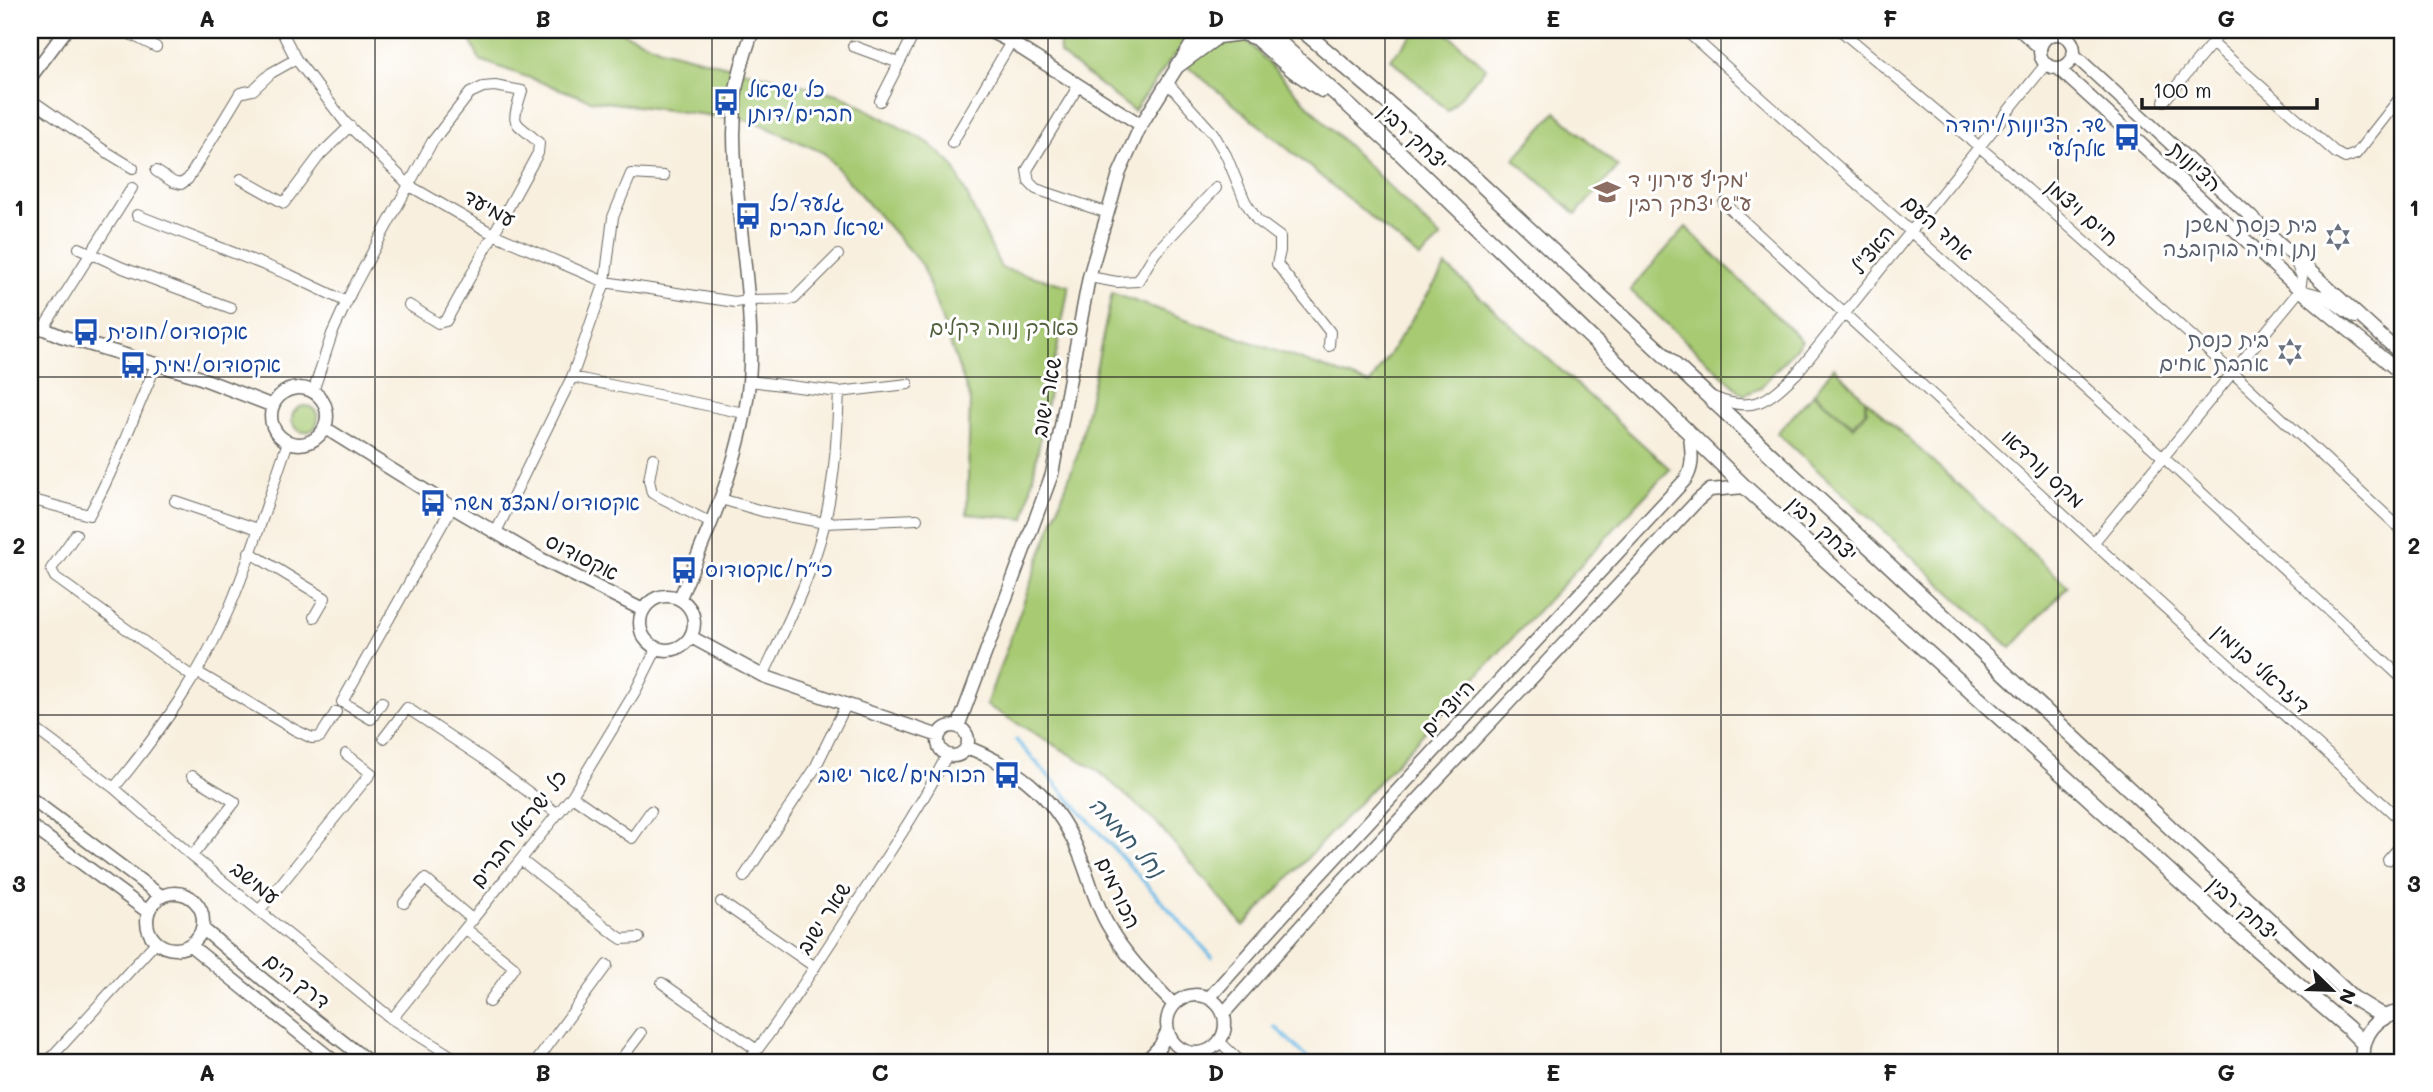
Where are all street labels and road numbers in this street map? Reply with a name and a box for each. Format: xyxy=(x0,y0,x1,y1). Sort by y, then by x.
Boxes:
street label: יצחק רבין xyxy=(1373,97,1455,176)
street label: הציונות xyxy=(2164,135,2228,197)
street label: חיים ויצמן xyxy=(2040,172,2125,252)
street label: עמיעד xyxy=(459,181,521,232)
street label: אחד העם xyxy=(1898,188,1980,266)
street label: האצ"ל xyxy=(1844,219,1900,279)
street label: שאר ישוב xyxy=(1025,355,1066,439)
street label: מקס נורדאו xyxy=(1996,423,2091,514)
street label: יצחק רבין xyxy=(1782,489,1864,567)
street label: אקסודוס xyxy=(541,526,624,586)
street label: דיזראלי בנימין xyxy=(2207,617,2316,719)
street label: היוצרים xyxy=(1414,673,1480,741)
street label: כל ישראל חברים xyxy=(463,764,572,892)
street label: הכורמים xyxy=(1091,852,1148,933)
street label: עמישב xyxy=(226,854,286,910)
street label: יצחק רבין xyxy=(2202,870,2285,947)
street label: שאר ישוב xyxy=(789,876,856,958)
street label: דרך הים xyxy=(259,946,336,1015)

